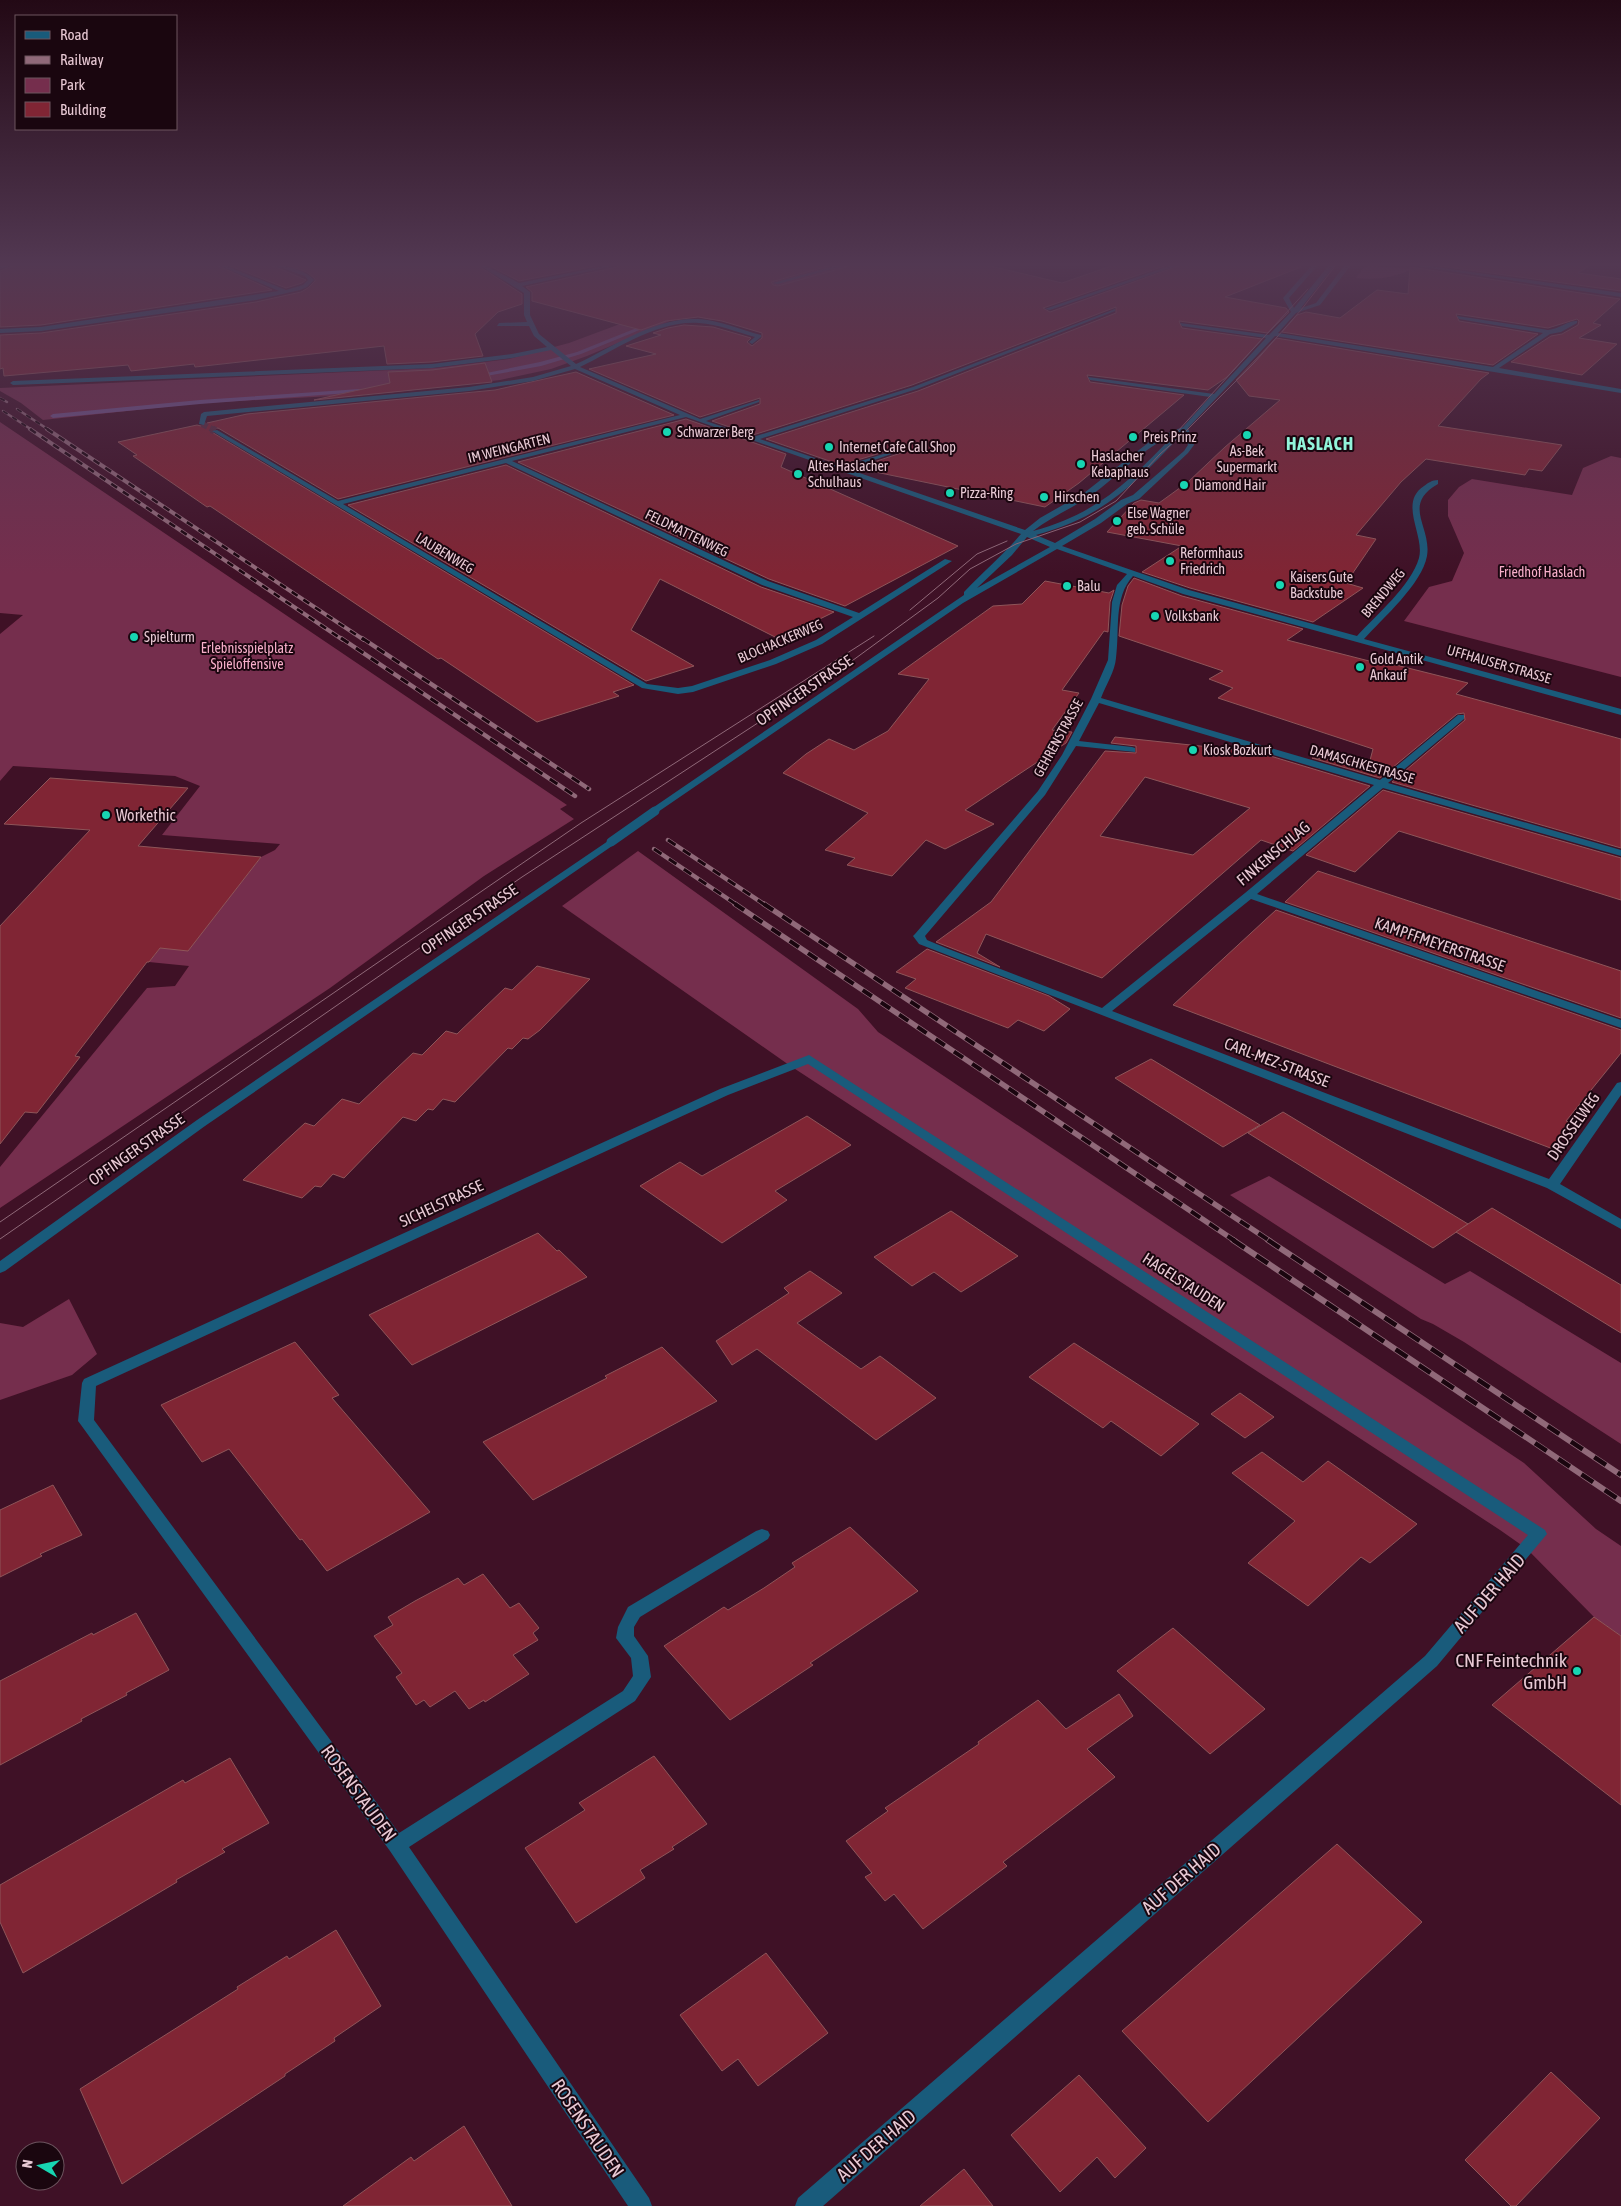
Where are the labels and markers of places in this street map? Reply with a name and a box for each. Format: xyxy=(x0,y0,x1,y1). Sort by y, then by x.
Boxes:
place label: Schwarzer Berg xyxy=(677,424,754,440)
marker: Schwarzer Berg xyxy=(661,426,673,438)
place label: Preis Prinz xyxy=(1143,429,1196,445)
marker: As-Bek Supermarkt xyxy=(1241,429,1253,441)
marker: Preis Prinz xyxy=(1127,431,1139,443)
place label: Internet Cafe Call Shop xyxy=(839,439,956,455)
marker: Internet Cafe Call Shop xyxy=(823,441,835,453)
place label: As-Bek Supermarkt xyxy=(1217,443,1277,475)
place label: Haslacher Kebaphaus xyxy=(1091,448,1149,480)
place label: Altes Haslacher Schulhaus xyxy=(808,458,889,490)
marker: Haslacher Kebaphaus xyxy=(1075,458,1087,470)
marker: Altes Haslacher Schulhaus xyxy=(792,468,804,480)
place label: Diamond Hair xyxy=(1194,477,1266,493)
marker: Diamond Hair xyxy=(1178,479,1190,491)
place label: Pizza-Ring xyxy=(960,485,1013,501)
marker: Pizza-Ring xyxy=(944,487,956,499)
place label: Hirschen xyxy=(1054,489,1100,505)
marker: Hirschen xyxy=(1038,491,1050,503)
place label: Else Wagner geb. Schüle xyxy=(1127,505,1190,537)
marker: Else Wagner geb. Schüle xyxy=(1111,515,1123,527)
place label: Reformhaus Friedrich xyxy=(1180,545,1243,577)
marker: Reformhaus Friedrich xyxy=(1164,555,1176,567)
place label: Kaisers Gute Backstube xyxy=(1290,569,1353,601)
place label: Balu xyxy=(1077,578,1101,594)
marker: Kaisers Gute Backstube xyxy=(1274,579,1286,591)
marker: Balu xyxy=(1061,580,1073,592)
place label: Volksbank xyxy=(1165,608,1219,624)
marker: Volksbank xyxy=(1149,610,1161,622)
place label: Spielturm xyxy=(144,629,195,645)
marker: Spielturm xyxy=(128,631,140,643)
place label: Gold Antik Ankauf xyxy=(1370,651,1423,683)
marker: Gold Antik Ankauf xyxy=(1354,661,1366,673)
place label: Kiosk Bozkurt xyxy=(1203,742,1272,758)
marker: Kiosk Bozkurt xyxy=(1187,744,1199,756)
place label: Workethic xyxy=(116,806,175,824)
marker: Workethic xyxy=(100,809,112,821)
place label: CNF Feintechnik GmbH xyxy=(1455,1649,1568,1693)
marker: CNF Feintechnik GmbH xyxy=(1571,1665,1583,1677)

